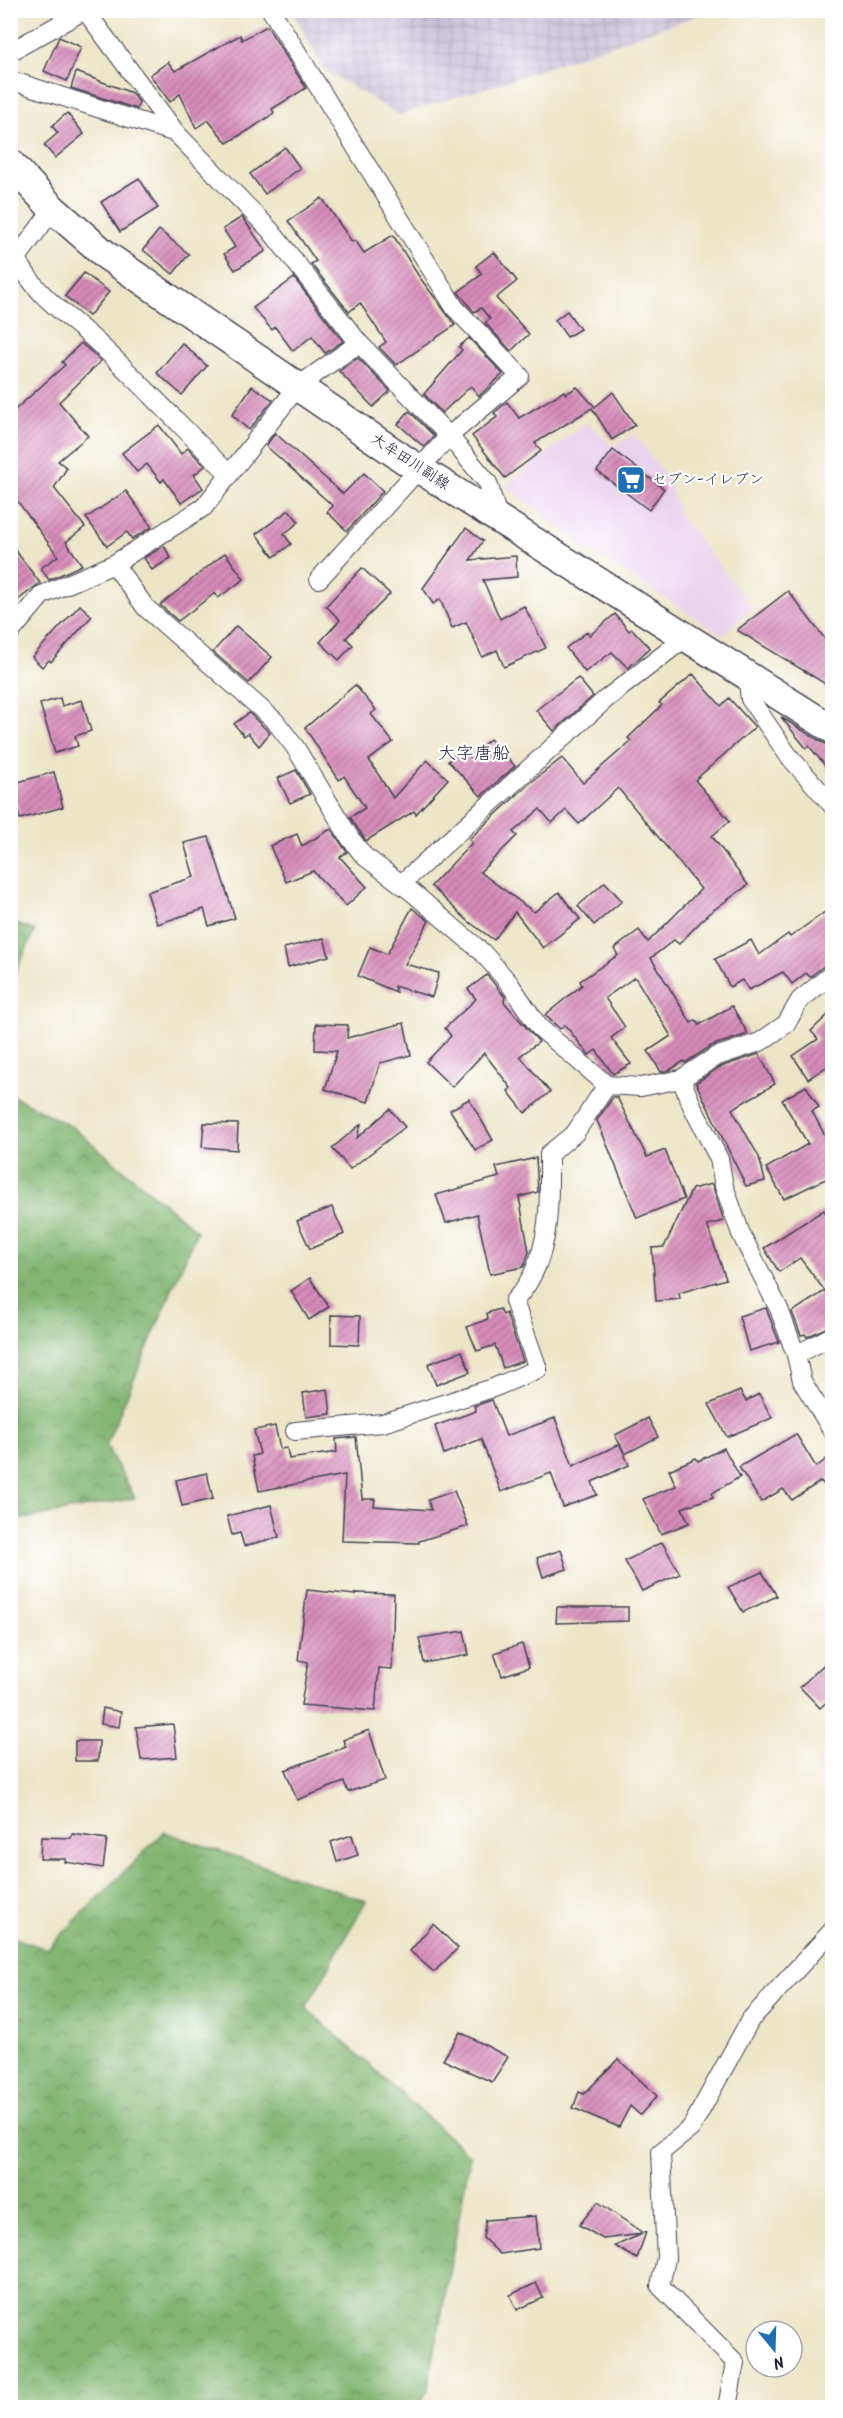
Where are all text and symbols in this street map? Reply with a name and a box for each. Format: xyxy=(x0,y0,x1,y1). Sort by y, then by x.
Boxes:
street label: 大牟田川副線 xyxy=(366,427,454,497)
supermarket icon: セブン-イレブン xyxy=(615,464,647,496)
place label: セブン-イレブン xyxy=(652,468,764,492)
district label: 大字唐船 xyxy=(438,740,510,769)
north arrow xyxy=(744,2319,804,2379)
text: N xyxy=(770,2348,787,2375)

